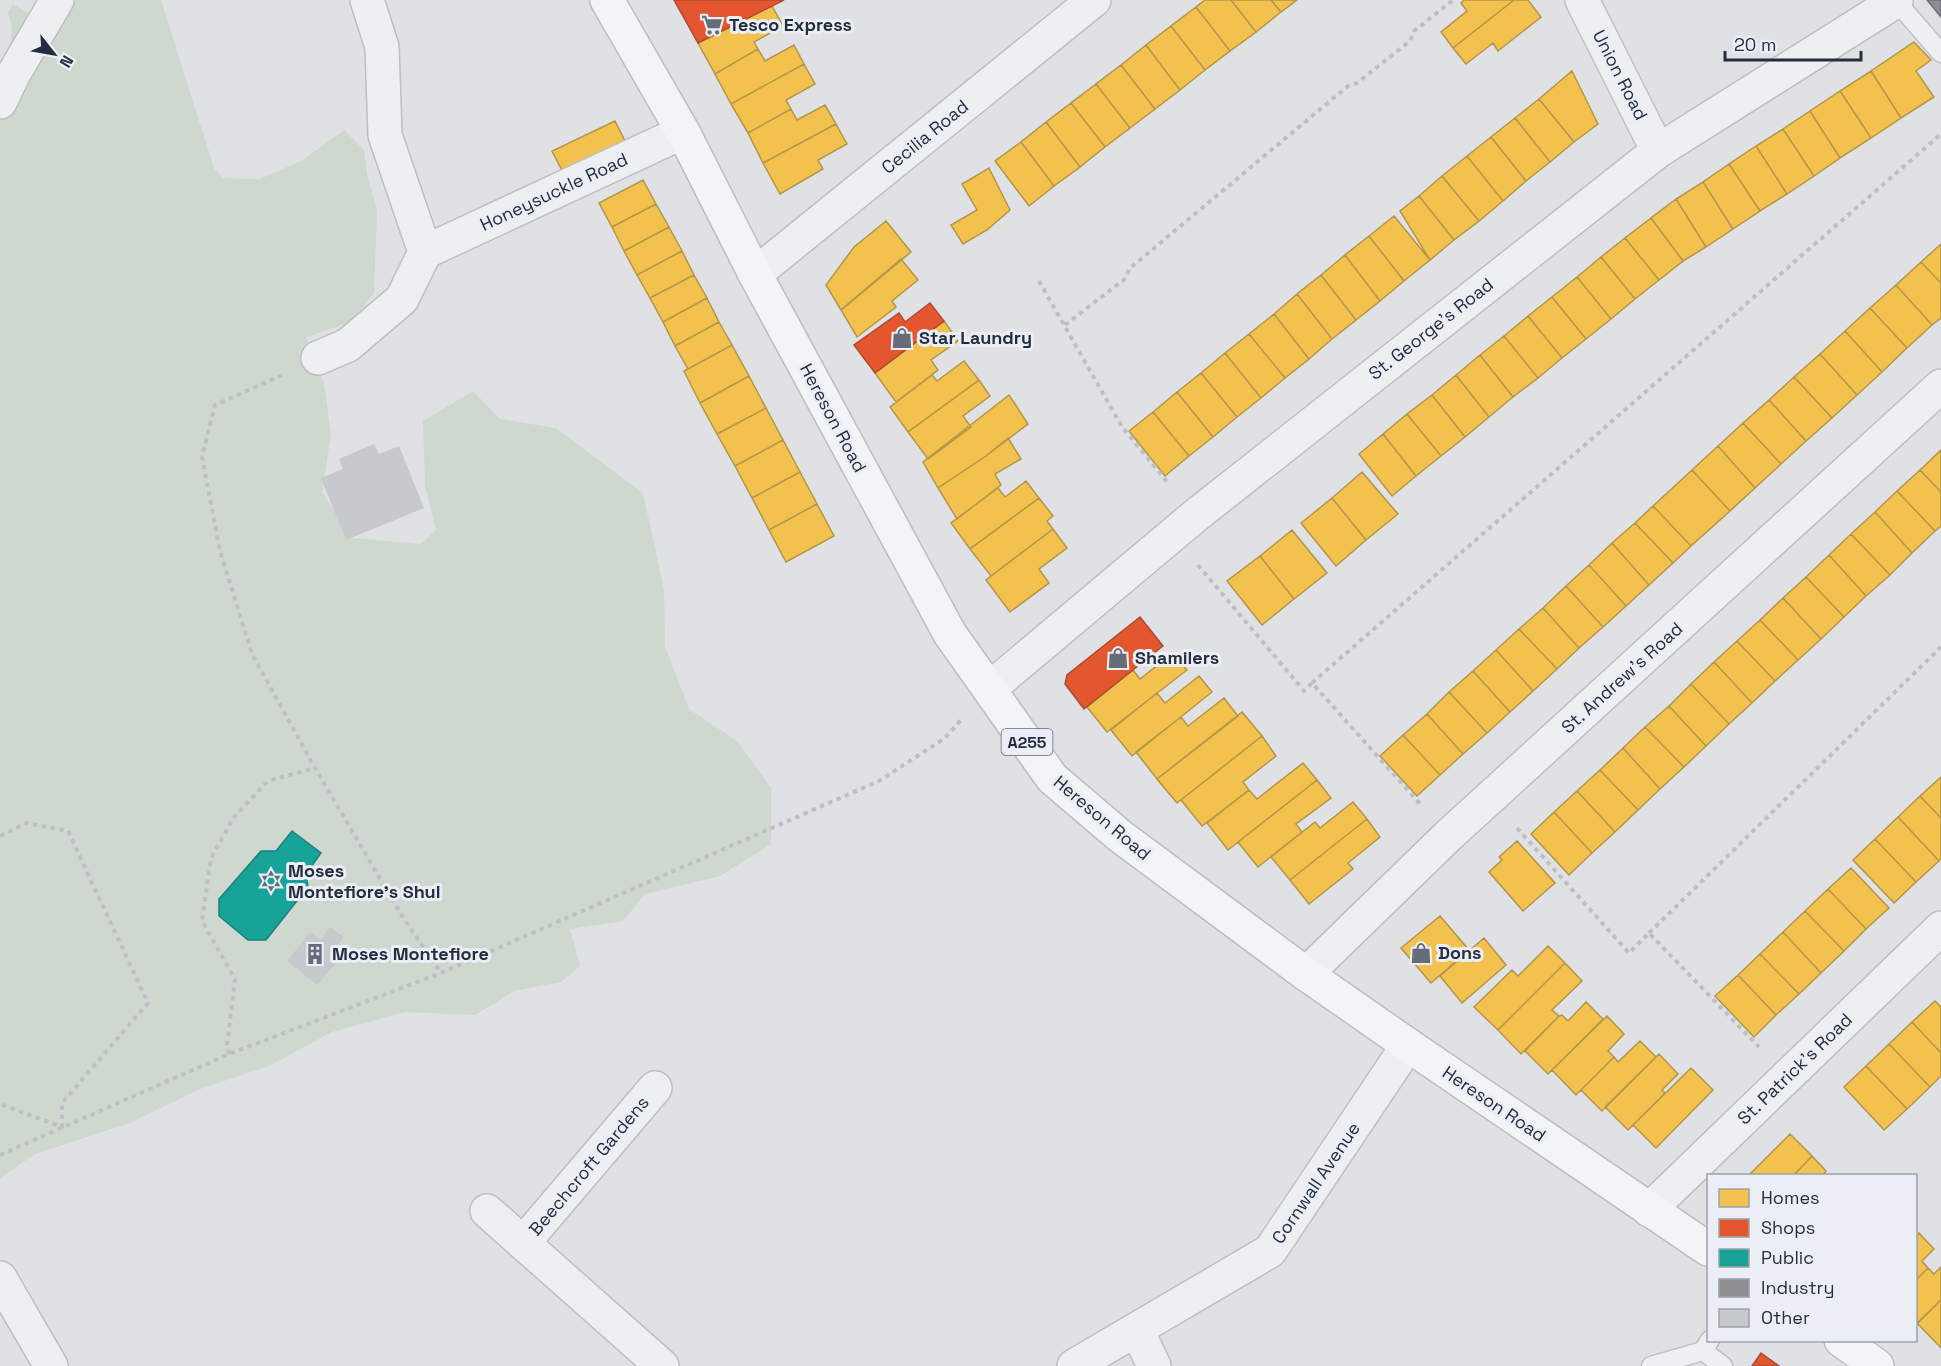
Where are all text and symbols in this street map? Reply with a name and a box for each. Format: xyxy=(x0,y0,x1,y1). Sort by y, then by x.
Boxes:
supermarket icon: Tesco Express xyxy=(700,13,724,37)
place label: Tesco Express xyxy=(729,13,852,36)
north arrow xyxy=(24,24,84,84)
scale bar xyxy=(1725,24,1862,62)
street label: Union Road xyxy=(1588,26,1653,124)
text: 20 m xyxy=(1734,33,1777,56)
text: N xyxy=(55,51,78,71)
street label: Cecilia Road xyxy=(877,95,973,179)
street label: Honeysuckle Road xyxy=(476,147,631,236)
street label: St. George's Road xyxy=(1364,273,1498,385)
shop icon: Star Laundry xyxy=(890,326,914,350)
place label: Star Laundry xyxy=(919,326,1032,349)
street label: Hereson Road xyxy=(795,359,872,476)
street label: St. Andrew's Road xyxy=(1556,617,1687,738)
shop icon: Shamilers xyxy=(1106,646,1130,670)
place label: Shamilers xyxy=(1135,646,1219,669)
road number: A255 xyxy=(1002,729,1052,755)
street label: Hereson Road xyxy=(1049,770,1156,865)
place label: Moses Montefiore's Shul xyxy=(288,859,440,903)
synagogue icon: Moses Montefiore's Shul xyxy=(259,869,283,893)
shop icon: Dons xyxy=(1409,941,1433,965)
place label: Dons xyxy=(1438,941,1482,964)
building icon: Moses Montefiore xyxy=(303,942,327,966)
place label: Moses Montefiore xyxy=(332,942,489,965)
street label: St. Patrick's Road xyxy=(1732,1008,1857,1129)
street label: Hereson Road xyxy=(1438,1060,1550,1147)
street label: Beechcroft Gardens xyxy=(524,1091,654,1240)
street label: Cornwall Avenue xyxy=(1266,1118,1365,1248)
legend xyxy=(1707,1174,1917,1342)
text: Homes xyxy=(1761,1186,1820,1209)
text: Shops xyxy=(1761,1216,1815,1239)
text: Public xyxy=(1761,1246,1814,1269)
text: Industry xyxy=(1761,1276,1834,1299)
text: Other xyxy=(1761,1306,1810,1329)

